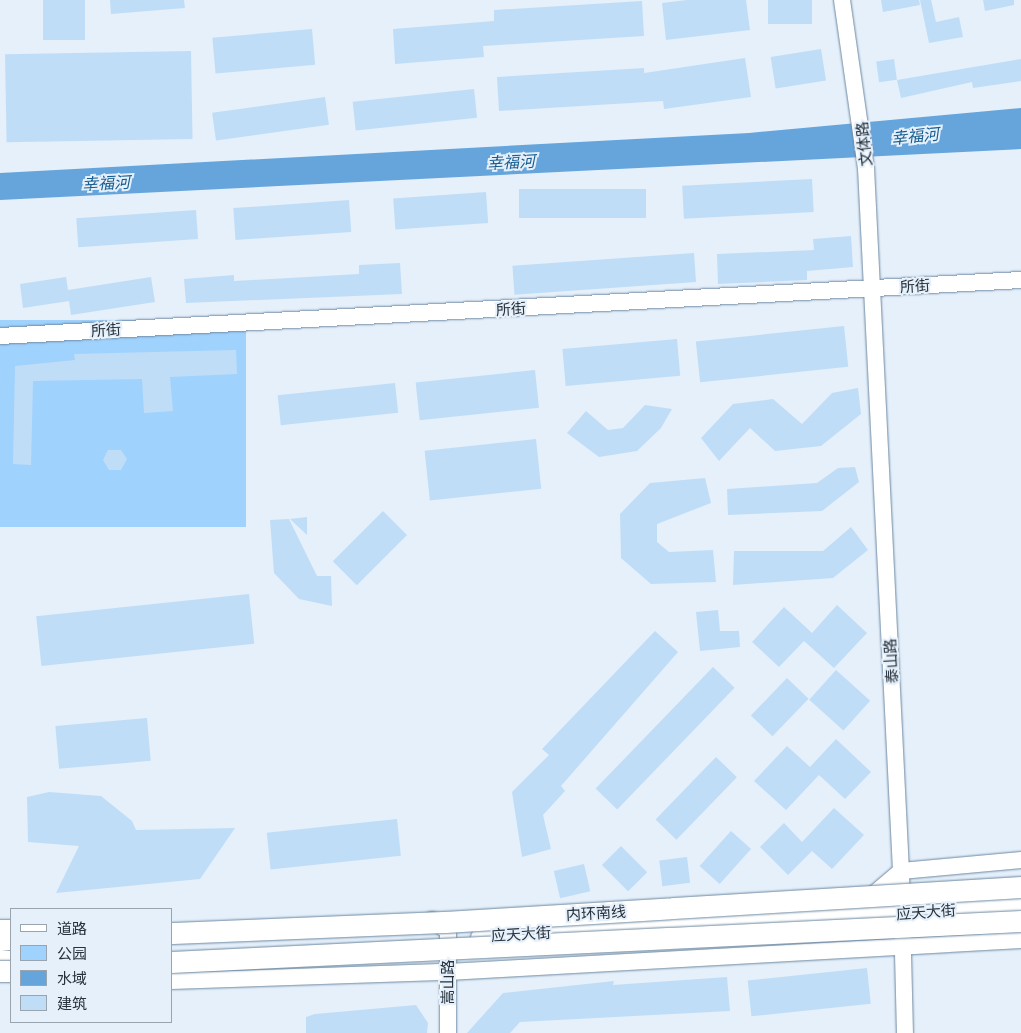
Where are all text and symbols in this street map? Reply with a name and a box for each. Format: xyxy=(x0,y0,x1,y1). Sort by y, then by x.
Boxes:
street label: 文体路 xyxy=(853,121,875,167)
water label: 幸福河 xyxy=(890,124,940,148)
water label: 幸福河 xyxy=(487,151,535,173)
water label: 幸福河 xyxy=(82,172,130,194)
street label: 所街 xyxy=(900,276,930,296)
street label: 所街 xyxy=(496,299,526,319)
street label: 所街 xyxy=(91,320,121,340)
street label: 泰山路 xyxy=(881,638,901,684)
street label: 应天大街 xyxy=(895,901,957,923)
street label: 内环南线 xyxy=(566,902,626,924)
legend xyxy=(10,908,172,1023)
text: 道路 xyxy=(57,918,87,938)
street label: 应天大街 xyxy=(491,923,551,945)
text: 公园 xyxy=(57,943,87,963)
street label: 嵩山路 xyxy=(439,960,457,1004)
text: 水域 xyxy=(57,968,87,988)
text: 建筑 xyxy=(57,993,87,1013)

